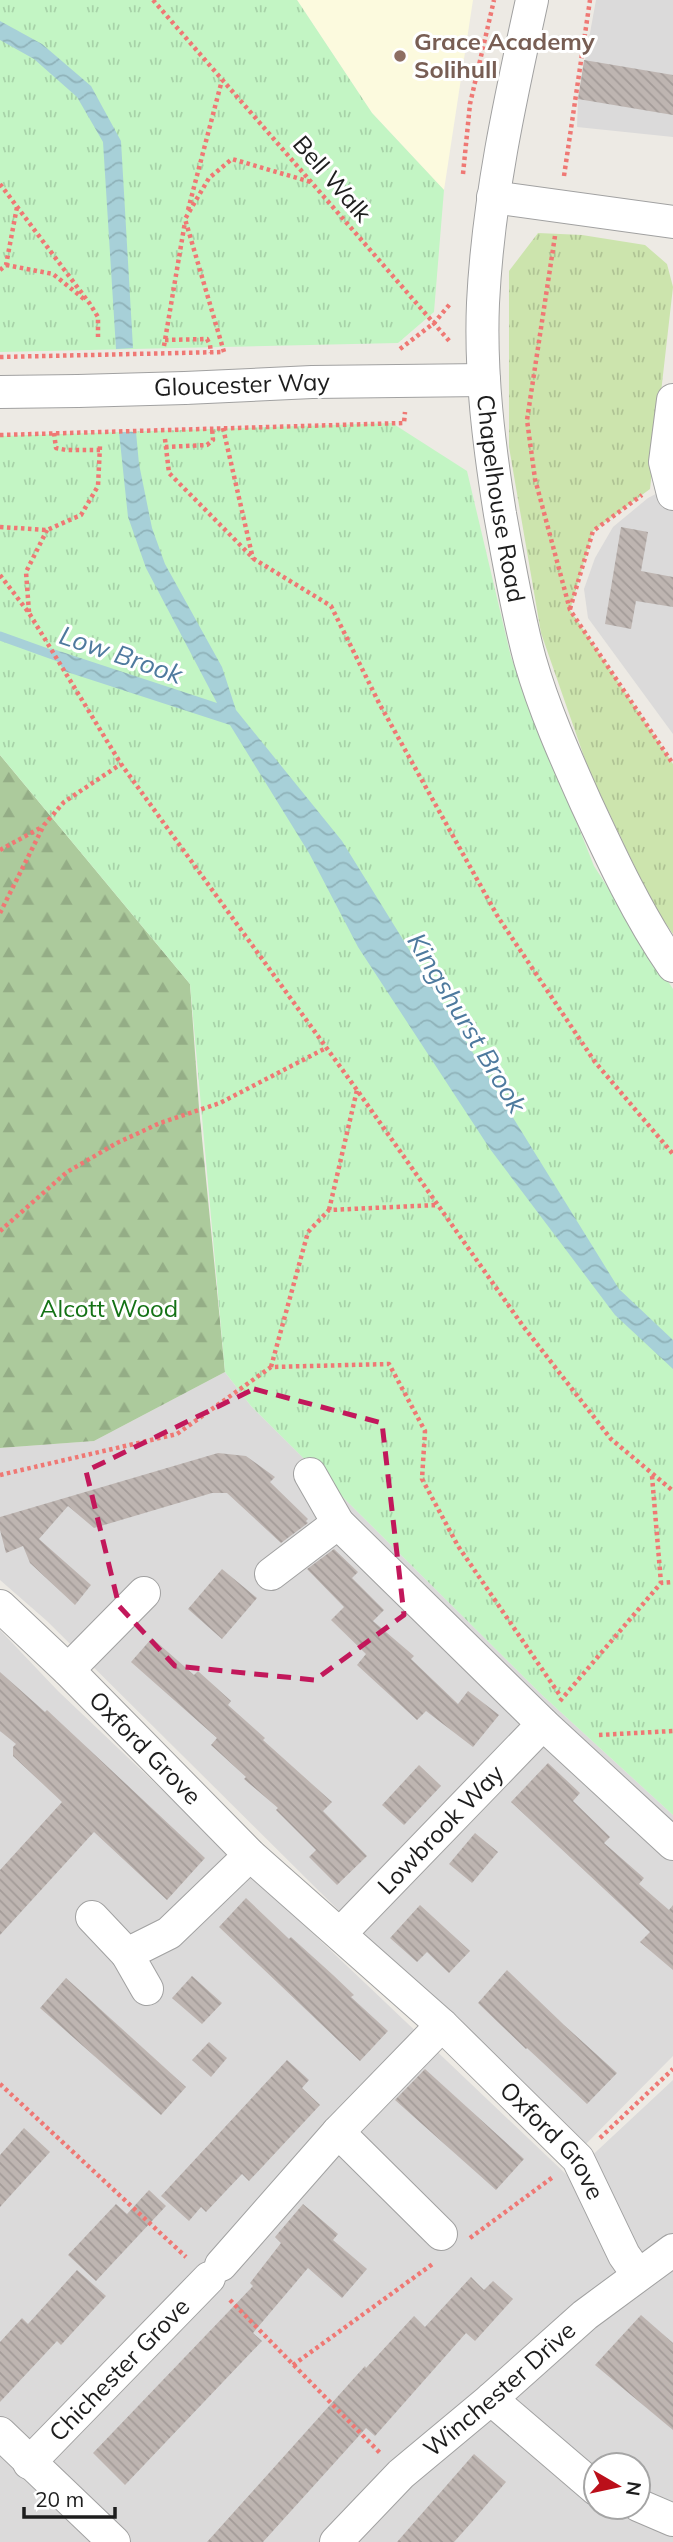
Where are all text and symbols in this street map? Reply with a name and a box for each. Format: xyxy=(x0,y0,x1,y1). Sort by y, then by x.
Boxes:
place label: Grace Academy Solihull xyxy=(414,26,596,84)
marker: Grace Academy Solihull xyxy=(392,48,408,64)
street label: Bell Walk xyxy=(287,129,379,228)
street label: Gloucester Way xyxy=(154,366,331,402)
street label: Chapelhouse Road xyxy=(471,393,532,605)
water label: Low Brook xyxy=(55,618,188,691)
water label: Kingshurst Brook xyxy=(401,927,535,1119)
park label: Alcott Wood xyxy=(40,1293,178,1323)
street label: Oxford Grove xyxy=(83,1684,208,1810)
street label: Lowbrook Way xyxy=(371,1758,510,1900)
street label: Oxford Grove xyxy=(494,2075,611,2204)
street label: Chichester Grove xyxy=(42,2291,195,2447)
street label: Winchester Drive xyxy=(417,2315,581,2463)
north arrow xyxy=(582,2451,652,2521)
scale bar xyxy=(24,2476,116,2520)
text: N xyxy=(621,2480,647,2498)
text: 20 m xyxy=(35,2486,84,2512)

